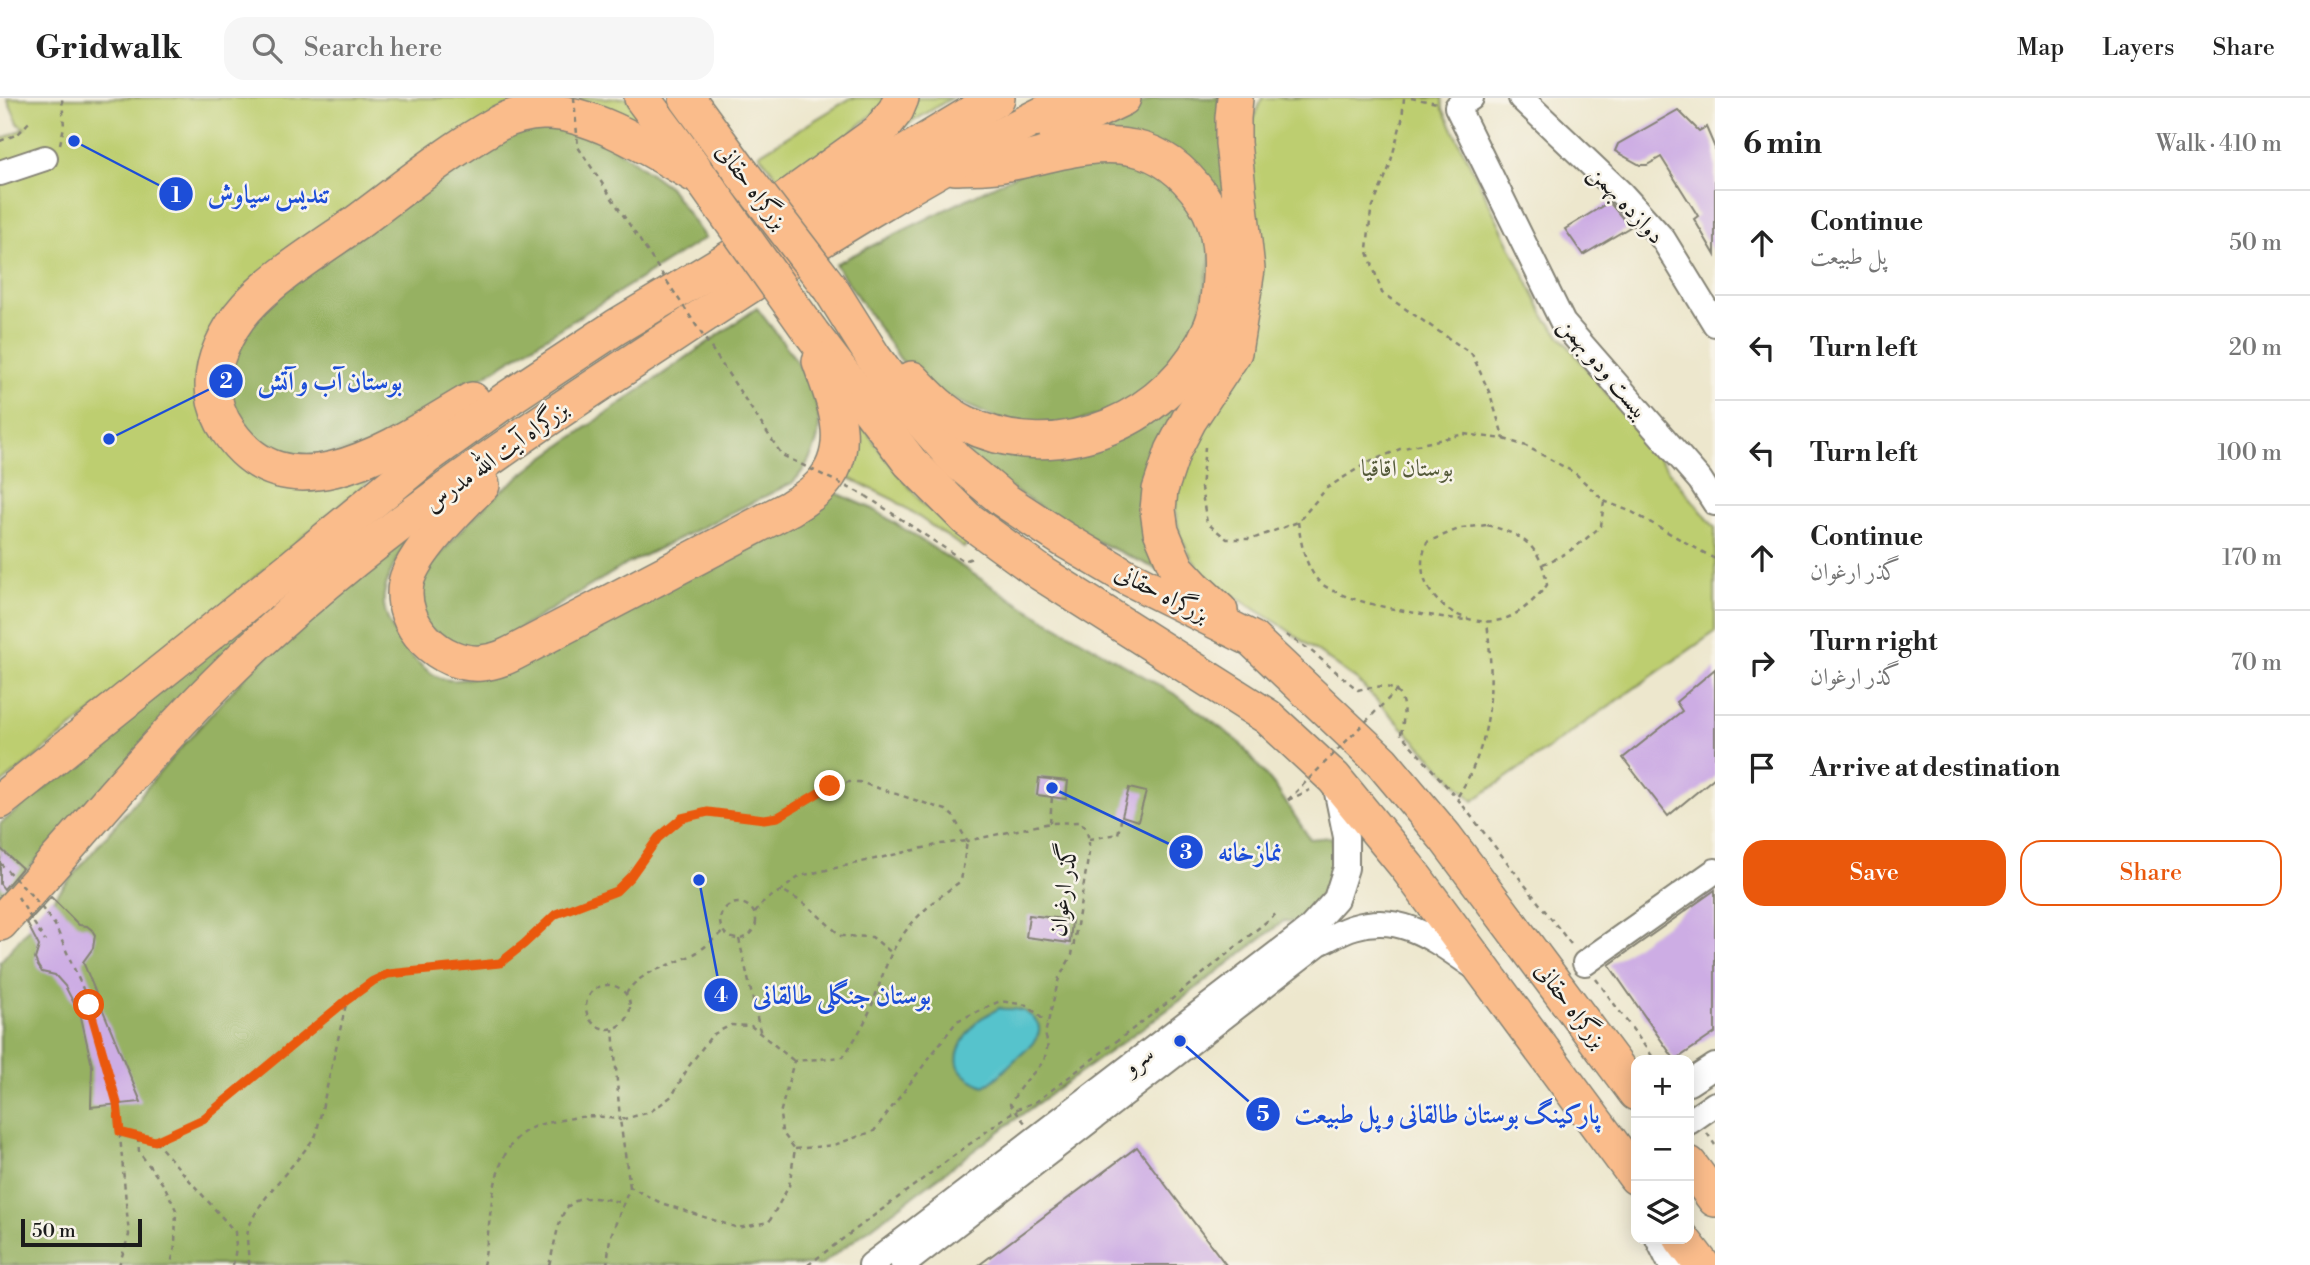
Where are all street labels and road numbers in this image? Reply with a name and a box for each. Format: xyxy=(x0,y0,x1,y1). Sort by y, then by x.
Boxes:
street label: بزرگراه حقانی xyxy=(709,136,795,236)
street label: دوازده بهمن xyxy=(1582,158,1671,251)
street label: بیست ودو بهمن xyxy=(1552,311,1655,426)
street label: بزرگراه آیت الله مدرس xyxy=(416,390,574,519)
street label: بزرگراه حقانی xyxy=(1110,556,1214,630)
street label: گذر ارغوان xyxy=(1040,841,1085,939)
street label: بزرگراه حقانی xyxy=(1528,955,1614,1055)
street label: سرو xyxy=(1115,1039,1160,1084)

